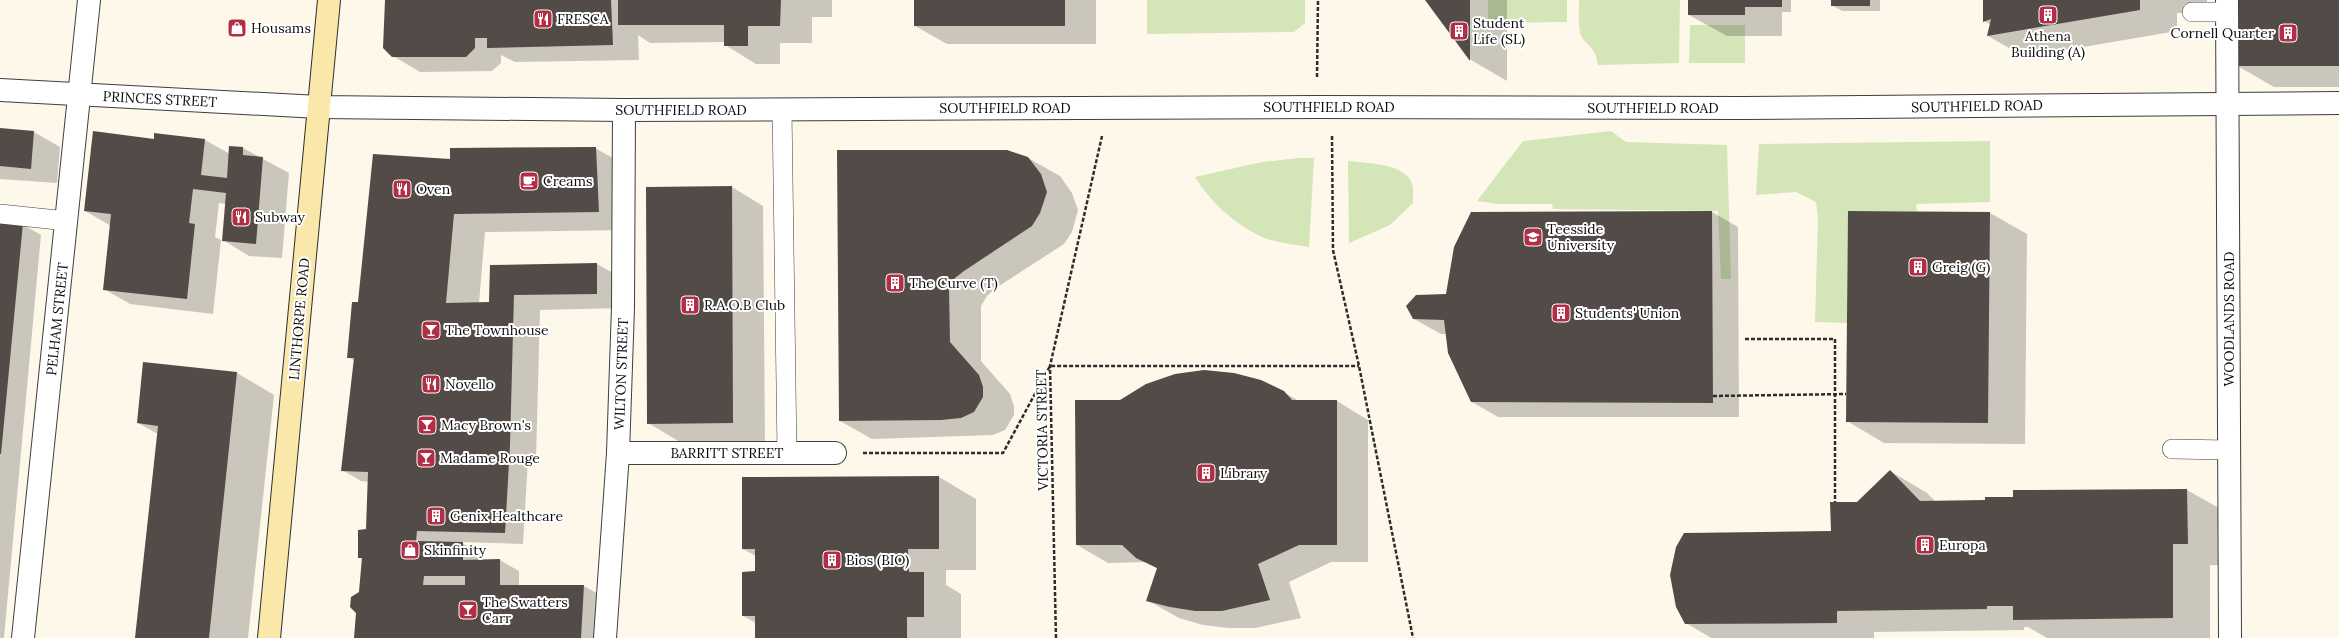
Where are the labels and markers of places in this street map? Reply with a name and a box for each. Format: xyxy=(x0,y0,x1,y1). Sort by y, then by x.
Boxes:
building icon: Athena Building (A) xyxy=(2037,4,2059,26)
restaurant icon: FRESCA xyxy=(532,8,554,30)
place label: FRESCA xyxy=(557,10,609,28)
place label: Student Life (SL) xyxy=(1473,14,1525,48)
shop icon: Housams xyxy=(226,17,248,39)
place label: Housams xyxy=(251,19,311,37)
building icon: Student Life (SL) xyxy=(1448,20,1470,42)
building icon: Cornell Quarter xyxy=(2277,22,2299,44)
place label: Cornell Quarter xyxy=(2171,24,2274,42)
place label: Athena Building (A) xyxy=(2011,27,2085,61)
cafe icon: Creams xyxy=(518,170,540,192)
place label: Creams xyxy=(543,172,593,190)
restaurant icon: Oven xyxy=(391,178,413,200)
place label: Oven xyxy=(416,180,451,198)
restaurant icon: Subway xyxy=(230,206,252,228)
place label: Subway xyxy=(255,208,305,226)
place label: Teesside University xyxy=(1547,220,1615,254)
school or university icon: Teesside University xyxy=(1522,226,1544,248)
building icon: Greig (G) xyxy=(1907,256,1929,278)
place label: Greig (G) xyxy=(1932,258,1990,276)
building icon: The Curve (T) xyxy=(884,272,906,294)
place label: The Curve (T) xyxy=(909,274,998,292)
building icon: R.A.O.B Club xyxy=(679,294,701,316)
place label: R.A.O.B Club xyxy=(704,296,785,314)
building icon: Students' Union xyxy=(1550,302,1572,324)
place label: Students' Union xyxy=(1575,304,1680,322)
bar icon: The Townhouse xyxy=(420,319,442,341)
place label: The Townhouse xyxy=(445,321,549,339)
restaurant icon: Novello xyxy=(420,373,442,395)
place label: Novello xyxy=(445,375,494,393)
bar icon: Macy Brown's xyxy=(416,414,438,436)
place label: Macy Brown's xyxy=(441,416,531,434)
bar icon: Madame Rouge xyxy=(415,447,437,469)
place label: Madame Rouge xyxy=(440,449,540,467)
building icon: Library xyxy=(1195,462,1217,484)
place label: Library xyxy=(1220,464,1268,482)
building icon: Genix Healthcare xyxy=(425,505,447,527)
place label: Genix Healthcare xyxy=(450,507,563,525)
building icon: Europa xyxy=(1914,534,1936,556)
place label: Europa xyxy=(1939,536,1986,554)
shop icon: Skinfinity xyxy=(399,539,421,561)
place label: Skinfinity xyxy=(424,541,487,559)
building icon: Bios (BIO) xyxy=(821,549,843,571)
place label: Bios (BIO) xyxy=(846,551,909,569)
place label: The Swatters Carr xyxy=(482,593,568,627)
bar icon: The Swatters Carr xyxy=(457,599,479,621)

